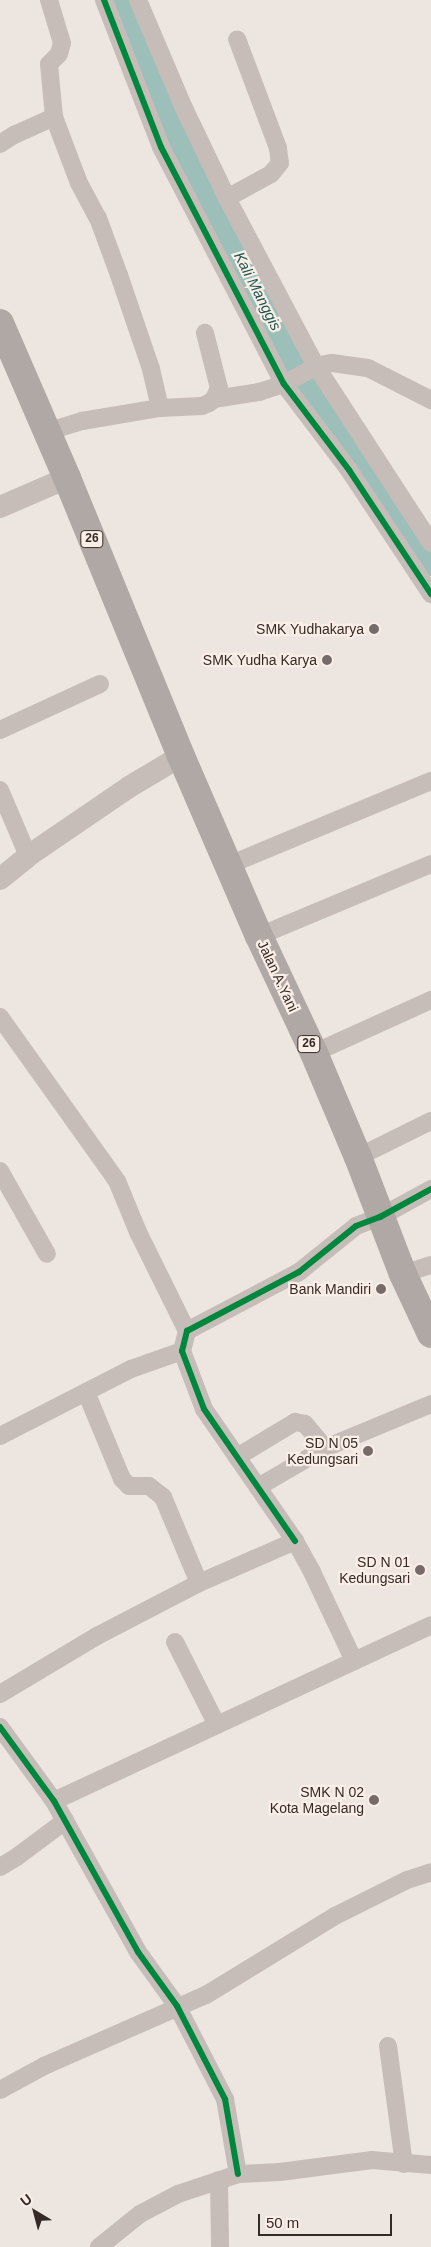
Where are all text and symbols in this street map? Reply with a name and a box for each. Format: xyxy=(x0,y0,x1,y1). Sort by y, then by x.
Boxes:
water label: Kali Manggis xyxy=(230,249,286,333)
road number: 26 xyxy=(80,530,104,548)
place label: SMK Yudhakarya xyxy=(256,621,364,637)
marker: SMK Yudhakarya xyxy=(368,623,380,635)
place label: SMK Yudha Karya xyxy=(203,652,317,668)
marker: SMK Yudha Karya xyxy=(321,654,333,666)
street label: Jalan A.Yani xyxy=(254,937,302,1015)
road number: 26 xyxy=(296,1034,322,1054)
place label: Bank Mandiri xyxy=(289,1281,371,1297)
marker: Bank Mandiri xyxy=(375,1283,387,1295)
place label: SD N 05 Kedungsari xyxy=(287,1435,358,1468)
marker: SD N 05 Kedungsari xyxy=(362,1445,374,1457)
place label: SD N 01 Kedungsari xyxy=(339,1554,410,1586)
marker: SD N 01 Kedungsari xyxy=(414,1564,426,1576)
place label: SMK N 02 Kota Magelang xyxy=(270,1784,364,1816)
marker: SMK N 02 Kota Magelang xyxy=(368,1794,380,1806)
north arrow xyxy=(10,2187,60,2237)
text: U xyxy=(17,2191,35,2209)
scale bar xyxy=(261,2204,395,2236)
text: 50 m xyxy=(266,2214,299,2231)

